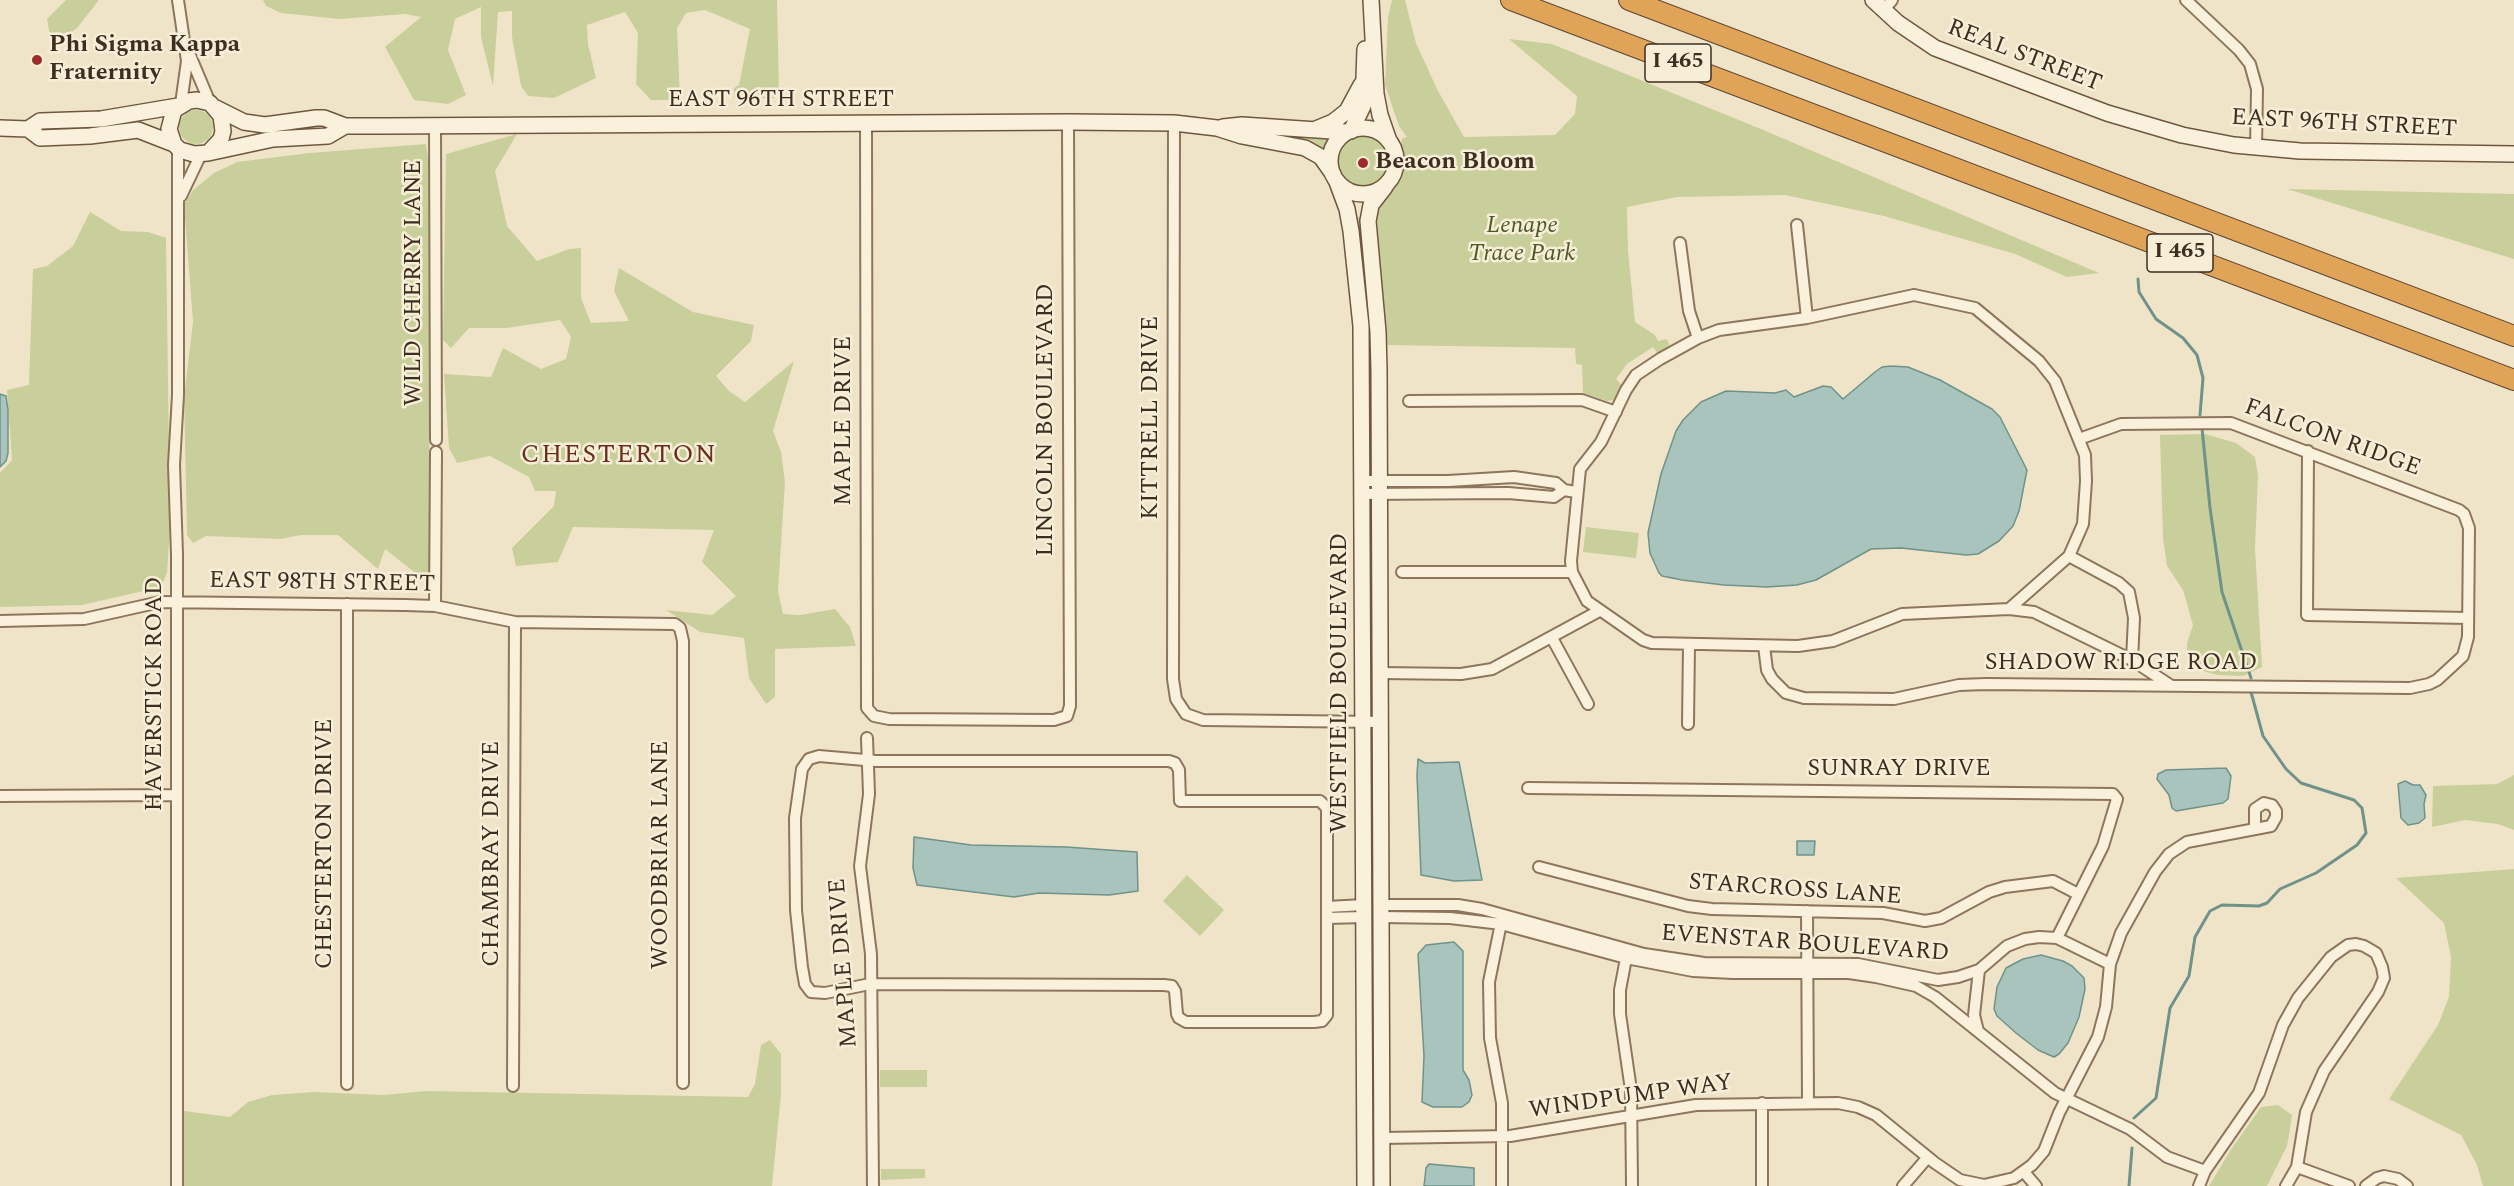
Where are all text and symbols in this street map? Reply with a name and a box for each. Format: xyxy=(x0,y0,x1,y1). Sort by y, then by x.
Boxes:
street label: REAL STREET xyxy=(1943,14,2105,100)
place label: Phi Sigma Kappa Fraternity xyxy=(49,32,240,88)
road number: I 465 xyxy=(1645,44,1711,82)
marker: Phi Sigma Kappa Fraternity xyxy=(30,53,44,67)
street label: EAST 96TH STREET xyxy=(668,87,894,115)
street label: EAST 96TH STREET xyxy=(2230,105,2458,145)
place label: Beacon Bloom xyxy=(1375,149,1535,177)
marker: Beacon Bloom xyxy=(1356,156,1370,170)
street label: WILD CHERRY LANE xyxy=(401,160,429,406)
park label: Lenape Trace Park xyxy=(1469,213,1575,269)
road number: I 465 xyxy=(2147,234,2213,272)
street label: LINCOLN BOULEVARD xyxy=(1033,283,1061,557)
street label: KITTRELL DRIVE xyxy=(1138,316,1166,520)
street label: MAPLE DRIVE xyxy=(831,336,859,506)
street label: FALCON RIDGE xyxy=(2240,394,2424,484)
district label: CHESTERTON xyxy=(521,441,717,473)
street label: WESTFIELD BOULEVARD xyxy=(1327,533,1355,833)
street label: EAST 98TH STREET xyxy=(209,568,435,600)
street label: HAVERSTICK ROAD xyxy=(142,577,170,811)
street label: SHADOW RIDGE ROAD xyxy=(1985,650,2257,678)
street label: CHESTERTON DRIVE xyxy=(312,719,340,969)
street label: CHAMBRAY DRIVE xyxy=(479,741,507,967)
street label: WOODBRIAR LANE xyxy=(648,741,676,969)
street label: SUNRAY DRIVE xyxy=(1807,756,1991,784)
street label: STARCROSS LANE xyxy=(1688,869,1902,913)
street label: MAPLE DRIVE xyxy=(825,877,865,1049)
street label: EVENSTAR BOULEVARD xyxy=(1660,921,1950,969)
street label: WINDPUMP WAY xyxy=(1527,1069,1735,1127)

